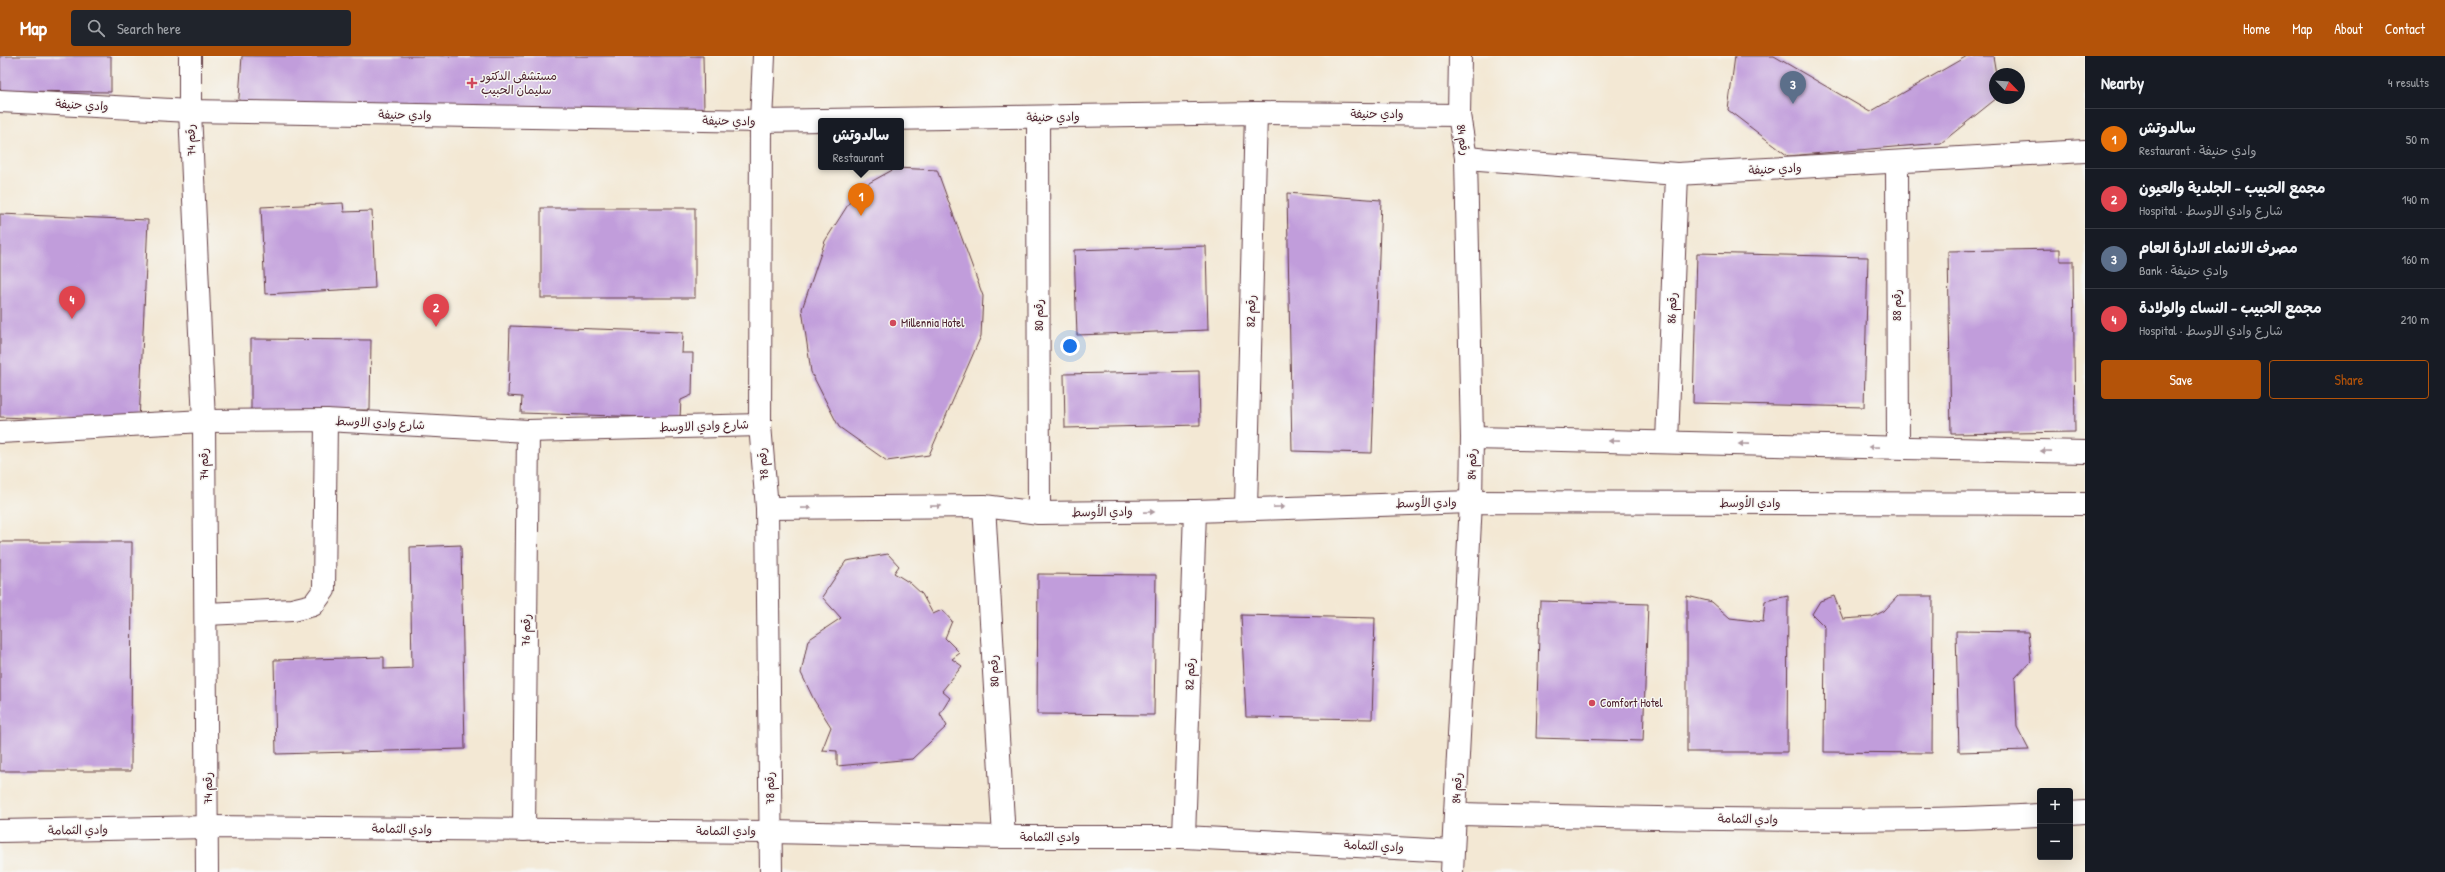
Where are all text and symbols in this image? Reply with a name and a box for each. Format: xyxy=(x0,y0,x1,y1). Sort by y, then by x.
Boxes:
search box xyxy=(71,10,351,46)
text: Map xyxy=(20,15,47,41)
icon: search xyxy=(85,17,107,39)
text: Search here xyxy=(117,18,181,39)
text: Home xyxy=(2243,19,2270,38)
text: Map xyxy=(2292,19,2312,38)
text: About xyxy=(2334,19,2363,38)
text: Contact xyxy=(2385,19,2425,38)
place label: مستشفى الدكتور سليمان الحبيب xyxy=(480,67,557,98)
north arrow xyxy=(1989,68,2025,104)
pin: 3 xyxy=(1780,71,1806,104)
text: Nearby xyxy=(2101,71,2144,94)
text: 4 results xyxy=(2388,73,2429,91)
marker: مستشفى الدكتور سليمان الحبيب xyxy=(466,77,478,89)
street label: وادي حنيفة xyxy=(55,95,109,115)
street label: وادي حنيفة xyxy=(1350,105,1404,123)
street label: وادي حنيفة xyxy=(378,106,432,124)
street label: وادي حنيفة xyxy=(1026,108,1080,126)
street label: وادي حنيفة xyxy=(702,112,756,130)
text: سالدوتش xyxy=(2139,117,2196,138)
popup xyxy=(818,118,904,170)
street label: رقم 84 xyxy=(1452,123,1474,157)
street label: رقم 74 xyxy=(181,124,201,156)
text: سالدوتش xyxy=(833,124,889,145)
text: 1 xyxy=(2112,130,2116,148)
text: 50 m xyxy=(2406,130,2429,148)
text: Restaurant · وادي حنيفة xyxy=(2139,141,2257,159)
text: Restaurant xyxy=(833,148,884,166)
street label: وادي حنيفة xyxy=(1748,159,1802,179)
text: مجمع الحبيب - الجلدية والعيون xyxy=(2139,177,2326,198)
pin: 1 xyxy=(848,183,874,216)
text: 2 xyxy=(2111,190,2117,208)
text: 140 m xyxy=(2402,190,2429,208)
text: Hospital · شارع وادي الاوسط xyxy=(2139,201,2283,219)
text: مصرف الانماء الادارة العام xyxy=(2139,237,2298,258)
text: 3 xyxy=(2111,250,2117,268)
text: 160 m xyxy=(2401,250,2429,268)
text: Bank · وادي حنيفة xyxy=(2139,261,2228,279)
pin: 4 xyxy=(59,286,85,319)
street label: رقم 88 xyxy=(1888,289,1906,321)
street label: رقم 86 xyxy=(1662,292,1682,324)
pin: 2 xyxy=(423,294,449,327)
street label: رقم 82 xyxy=(1242,295,1260,327)
text: مجمع الحبيب - النساء والولادة xyxy=(2139,297,2322,318)
street label: رقم 80 xyxy=(1030,299,1048,331)
text: 4 xyxy=(2112,310,2116,328)
text: 210 m xyxy=(2401,310,2429,328)
place label: Millennia Hotel xyxy=(901,314,965,331)
marker: Millennia Hotel xyxy=(888,318,898,328)
text: Hospital · شارع وادي الاوسط xyxy=(2139,321,2283,339)
your location xyxy=(1060,336,1080,356)
button: Save xyxy=(2101,360,2261,399)
button: Share xyxy=(2269,360,2429,399)
street label: شارع وادي الاوسط xyxy=(335,412,425,434)
street label: شارع وادي الاوسط xyxy=(659,415,749,437)
one-way arrow xyxy=(1607,438,1620,444)
one-way arrow xyxy=(1737,441,1750,447)
one-way arrow xyxy=(1868,443,1880,450)
street label: رقم 78 xyxy=(753,447,773,481)
one-way arrow xyxy=(2040,447,2052,454)
street label: رقم 74 xyxy=(195,448,213,480)
street label: رقم 84 xyxy=(1463,448,1481,480)
street label: وادي الأوسط xyxy=(1395,493,1457,513)
street label: وادي الأوسط xyxy=(1719,494,1781,512)
street label: وادي الأوسط xyxy=(1071,502,1133,522)
one-way arrow xyxy=(930,503,943,509)
one-way arrow xyxy=(1273,504,1286,510)
one-way arrow xyxy=(800,505,813,511)
one-way arrow xyxy=(1143,508,1155,515)
street label: رقم 76 xyxy=(517,614,535,646)
street label: رقم 80 xyxy=(984,655,1004,687)
street label: رقم 82 xyxy=(1180,658,1200,690)
place label: Comfort Hotel xyxy=(1600,694,1664,711)
marker: Comfort Hotel xyxy=(1587,698,1597,708)
street label: رقم 74 xyxy=(199,772,217,804)
street label: رقم 78 xyxy=(761,772,779,804)
street label: رقم 84 xyxy=(1447,772,1467,804)
map controls xyxy=(2037,788,2073,860)
button: + xyxy=(2037,788,2073,824)
street label: وادي الثمامة xyxy=(1718,809,1778,829)
street label: وادي الثمامة xyxy=(372,819,432,839)
street label: وادي الثمامة xyxy=(48,820,108,840)
street label: وادي الثمامة xyxy=(696,822,756,840)
button: − xyxy=(2037,824,2073,860)
street label: وادي الثمامة xyxy=(1020,828,1080,846)
street label: وادي الثمامة xyxy=(1343,835,1405,857)

